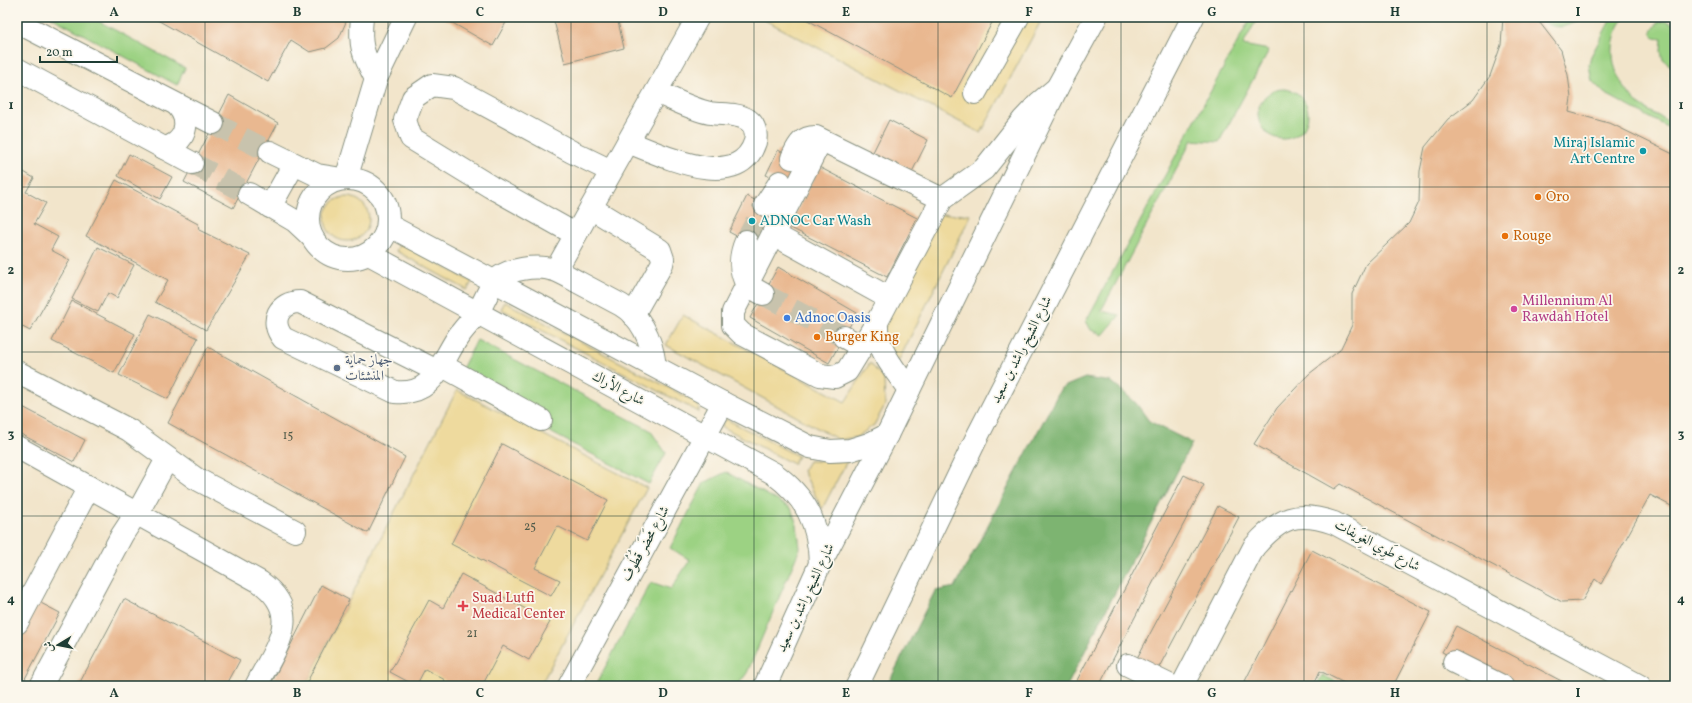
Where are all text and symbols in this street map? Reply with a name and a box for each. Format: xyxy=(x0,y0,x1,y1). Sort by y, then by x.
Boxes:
text: A xyxy=(109,4,119,22)
text: B xyxy=(293,4,302,22)
text: C xyxy=(476,4,484,22)
text: D xyxy=(658,4,668,22)
text: E xyxy=(842,4,850,22)
text: F xyxy=(1025,4,1033,22)
text: G xyxy=(1207,4,1217,22)
text: H xyxy=(1390,4,1400,22)
text: I xyxy=(1576,4,1581,22)
scale bar xyxy=(40,38,117,64)
text: 20 m xyxy=(46,45,73,61)
text: 1 xyxy=(8,97,14,115)
text: 1 xyxy=(1678,97,1684,115)
place label: Miraj Islamic Art Centre xyxy=(1553,134,1635,169)
marker: Miraj Islamic Art Centre xyxy=(1638,146,1648,156)
place label: Oro xyxy=(1546,188,1570,207)
marker: Oro xyxy=(1533,192,1543,202)
place label: ADNOC Car Wash xyxy=(760,212,871,231)
marker: ADNOC Car Wash xyxy=(747,216,757,226)
place label: Rouge xyxy=(1513,227,1552,246)
marker: Rouge xyxy=(1500,231,1510,241)
text: 2 xyxy=(8,262,15,280)
text: 2 xyxy=(1678,262,1685,280)
place label: Millennium Al Rawdah Hotel xyxy=(1522,292,1612,327)
street label: شارع الشيخ راشد بن سعيد xyxy=(987,293,1059,408)
marker: Millennium Al Rawdah Hotel xyxy=(1509,304,1519,314)
place label: Adnoc Oasis xyxy=(795,309,871,328)
marker: Adnoc Oasis xyxy=(782,313,792,323)
place label: Burger King xyxy=(825,328,899,347)
marker: Burger King xyxy=(812,332,822,342)
place label: جهاز حماية المنشئات xyxy=(345,351,393,386)
marker: جهاز حماية المنشئات xyxy=(332,363,342,373)
street label: شارع الأراك xyxy=(588,365,649,412)
text: 3 xyxy=(8,426,15,444)
text: 3 xyxy=(1678,426,1685,444)
house number: 15 xyxy=(283,428,293,444)
street label: شارع مَحضَر قُطُوف xyxy=(614,501,675,586)
street label: شارع طَوِي الغِوَيفات xyxy=(1330,514,1424,578)
house number: 25 xyxy=(524,519,536,535)
street label: شارع الشيخ راشد بن سعيد xyxy=(772,540,841,656)
place label: Suad Lutfi Medical Center xyxy=(472,589,565,624)
text: 4 xyxy=(7,591,15,609)
text: 4 xyxy=(1677,591,1685,609)
marker: Suad Lutfi Medical Center xyxy=(457,600,469,612)
north arrow xyxy=(38,625,78,665)
house number: 21 xyxy=(466,626,478,642)
text: ش xyxy=(41,640,58,653)
text: A xyxy=(109,685,119,703)
text: B xyxy=(293,685,302,703)
text: C xyxy=(476,685,484,703)
text: D xyxy=(658,685,668,703)
text: E xyxy=(842,685,850,703)
text: F xyxy=(1025,685,1033,703)
text: G xyxy=(1207,685,1217,703)
text: H xyxy=(1390,685,1400,703)
text: I xyxy=(1576,685,1581,703)

